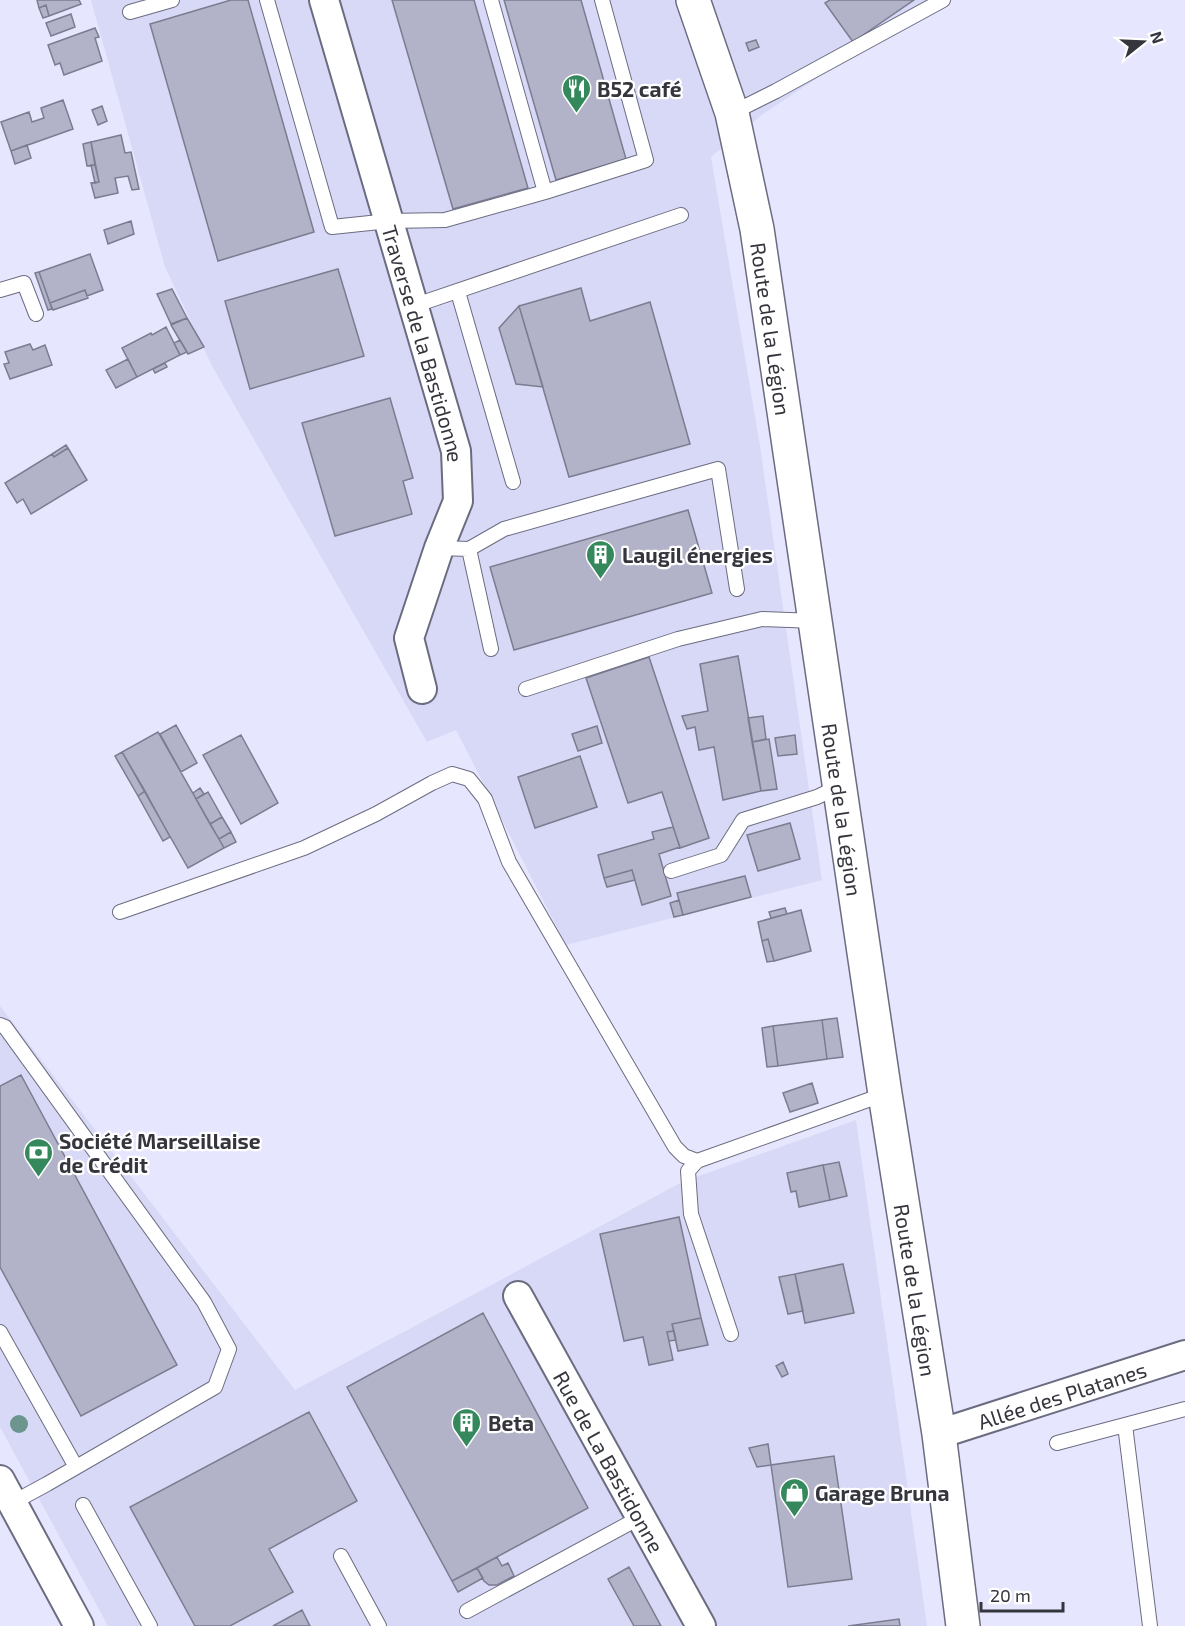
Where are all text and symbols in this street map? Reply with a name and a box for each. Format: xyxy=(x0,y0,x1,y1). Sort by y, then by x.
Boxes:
north arrow xyxy=(1113,12,1173,72)
text: N xyxy=(1147,29,1169,46)
restaurant icon: B52 café xyxy=(560,72,592,114)
place label: B52 café xyxy=(597,76,682,101)
street label: Traverse de la Bastidonne xyxy=(378,222,469,463)
street label: Route de la Légion xyxy=(747,241,797,417)
building icon: Laugil énergies xyxy=(585,538,617,580)
place label: Laugil énergies xyxy=(622,542,773,567)
street label: Route de la Légion xyxy=(818,721,868,898)
place label: Société Marseillaise de Crédit xyxy=(59,1128,261,1177)
bank icon: Société Marseillaise de Crédit xyxy=(22,1136,54,1178)
street label: Route de la Légion xyxy=(890,1202,942,1378)
street label: Allée des Platanes xyxy=(975,1356,1149,1433)
street label: Rue de La Bastidonne xyxy=(549,1366,670,1557)
building icon: Beta xyxy=(451,1406,483,1448)
place label: Beta xyxy=(488,1410,534,1435)
shop icon: Garage Bruna xyxy=(778,1476,810,1518)
place label: Garage Bruna xyxy=(815,1480,949,1505)
scale bar xyxy=(981,1575,1064,1613)
text: 20 m xyxy=(990,1584,1031,1606)

